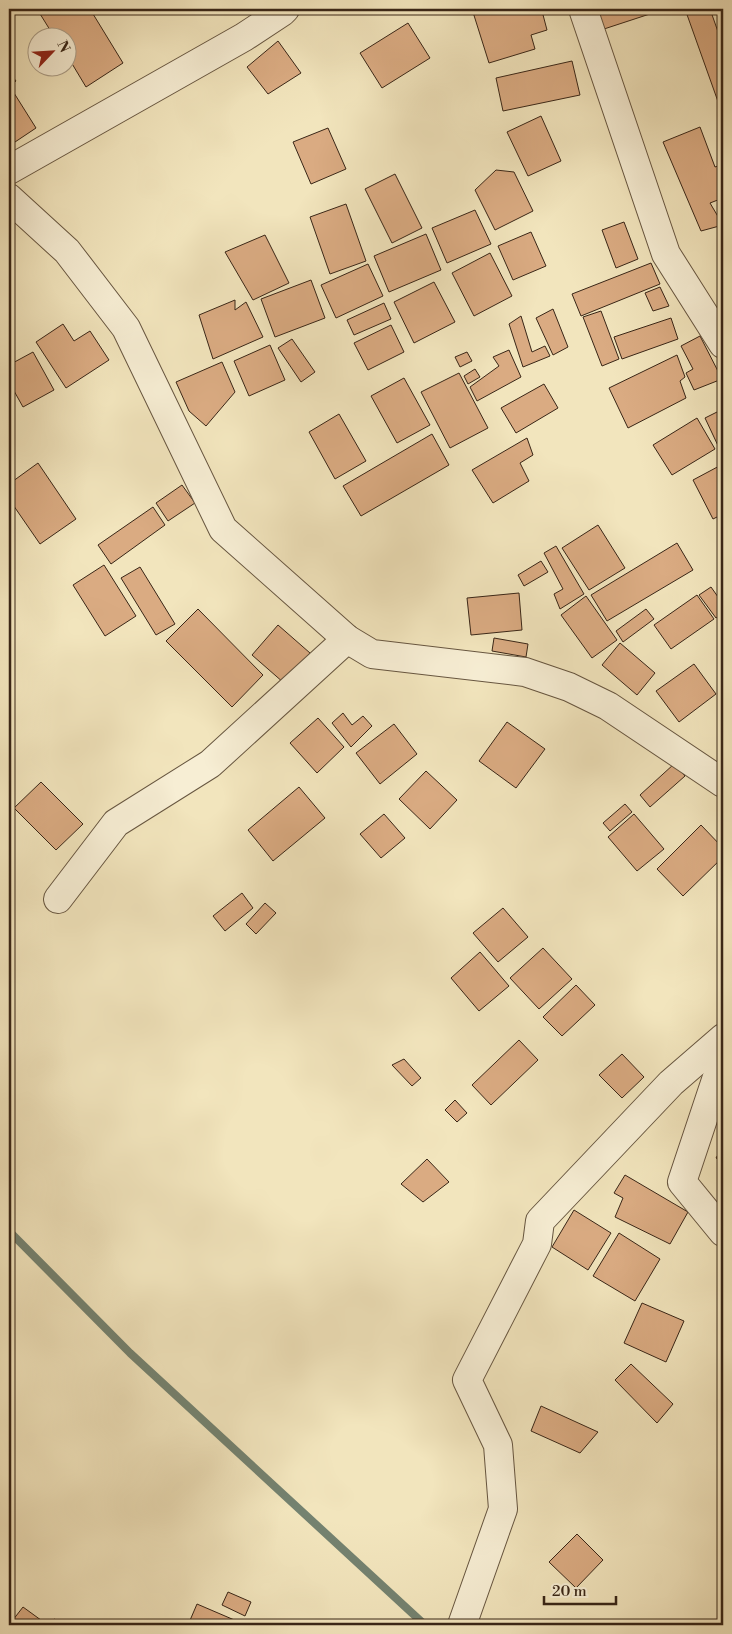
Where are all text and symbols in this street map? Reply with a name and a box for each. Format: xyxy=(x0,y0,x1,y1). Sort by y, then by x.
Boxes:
north arrow xyxy=(28,28,78,78)
text: N xyxy=(52,38,73,56)
scale bar xyxy=(544,1574,617,1606)
text: 20 m xyxy=(552,1582,587,1601)

